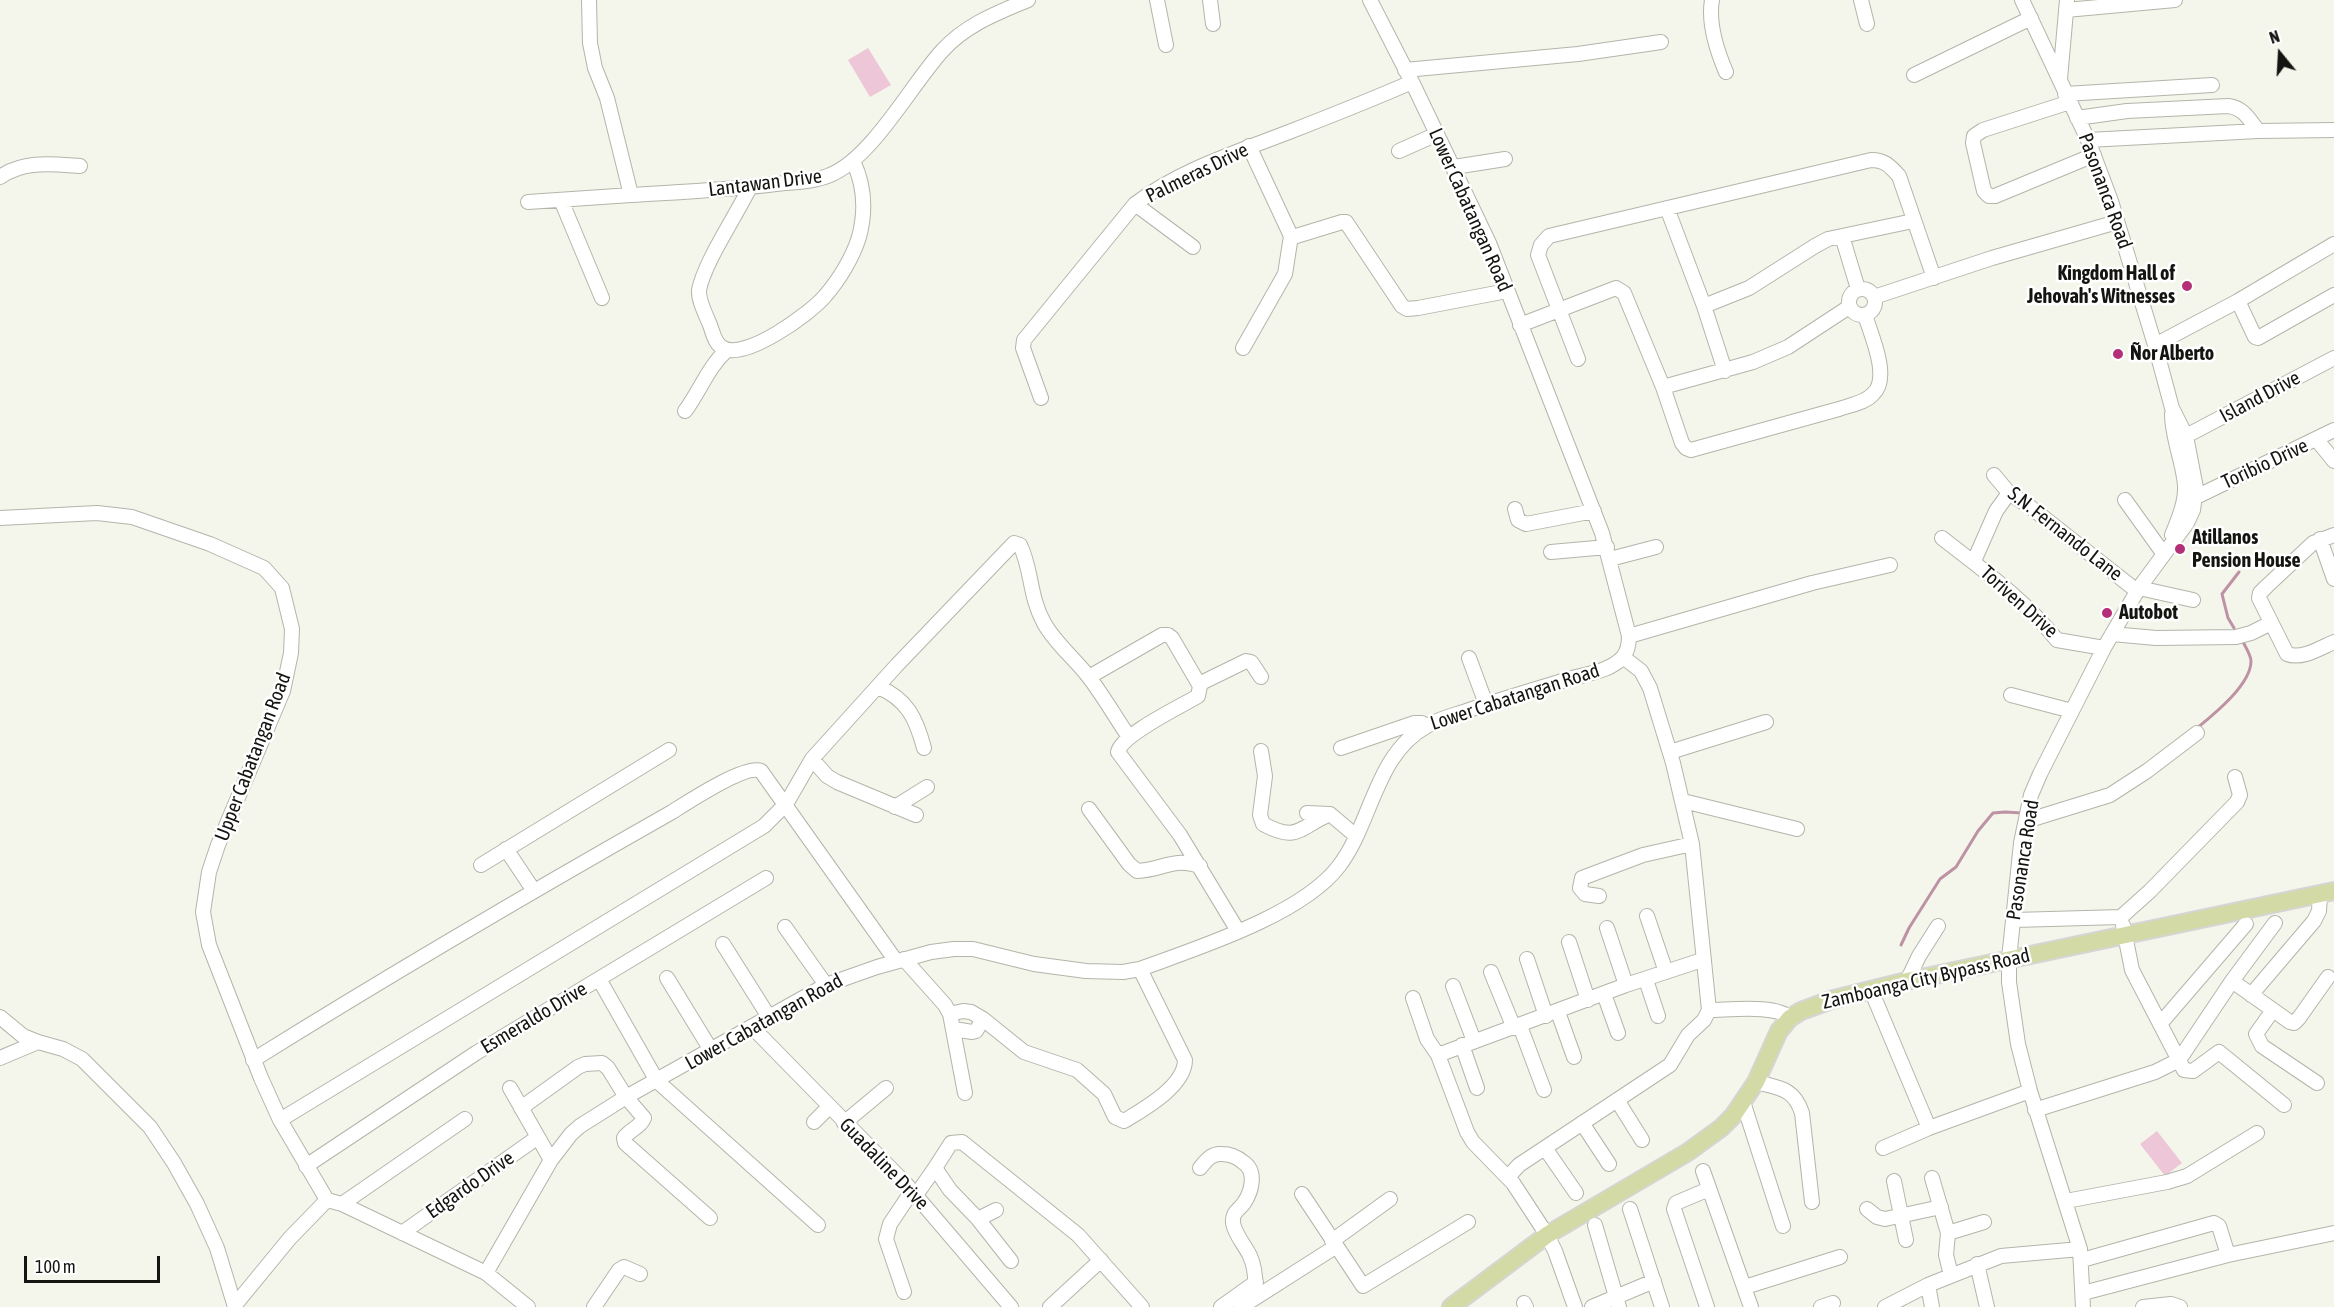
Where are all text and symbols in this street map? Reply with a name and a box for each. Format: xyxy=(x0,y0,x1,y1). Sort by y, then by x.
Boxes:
north arrow xyxy=(2250,24,2310,84)
text: N xyxy=(2267,27,2282,47)
street label: Lower Cabatangan Road xyxy=(1423,125,1517,295)
street label: Pasonanca Road xyxy=(2073,130,2137,252)
street label: Palmeras Drive xyxy=(1142,138,1252,208)
street label: Lantawan Drive xyxy=(707,164,823,202)
place label: Kingdom Hall of Jehovah's Witnesses xyxy=(2027,262,2175,309)
marker: Kingdom Hall of Jehovah's Witnesses xyxy=(2180,279,2194,293)
place label: Ñor Alberto xyxy=(2130,342,2214,366)
marker: Ñor Alberto xyxy=(2111,347,2125,361)
street label: Island Drive xyxy=(2216,366,2304,428)
street label: Toribio Drive xyxy=(2218,434,2312,494)
street label: S.N. Fernando Lane xyxy=(2003,482,2127,586)
place label: Atillanos Pension House xyxy=(2192,526,2301,573)
marker: Atillanos Pension House xyxy=(2173,542,2187,556)
street label: Toriven Drive xyxy=(1975,561,2063,643)
place label: Autobot xyxy=(2119,601,2178,625)
marker: Autobot xyxy=(2100,606,2114,620)
street label: Lower Cabatangan Road xyxy=(1427,658,1603,736)
street label: Upper Cabatangan Road xyxy=(210,669,296,845)
street label: Pasonanca Road xyxy=(2002,798,2044,922)
street label: Zamboanga City Bypass Road xyxy=(1820,943,2032,1015)
street label: Lower Cabatangan Road xyxy=(681,969,847,1075)
street label: Esmeraldo Drive xyxy=(477,977,591,1059)
street label: Guadaline Drive xyxy=(834,1113,934,1215)
street label: Edgardo Drive xyxy=(421,1146,519,1224)
scale bar xyxy=(27,1244,164,1282)
text: 100 m xyxy=(35,1256,76,1277)

